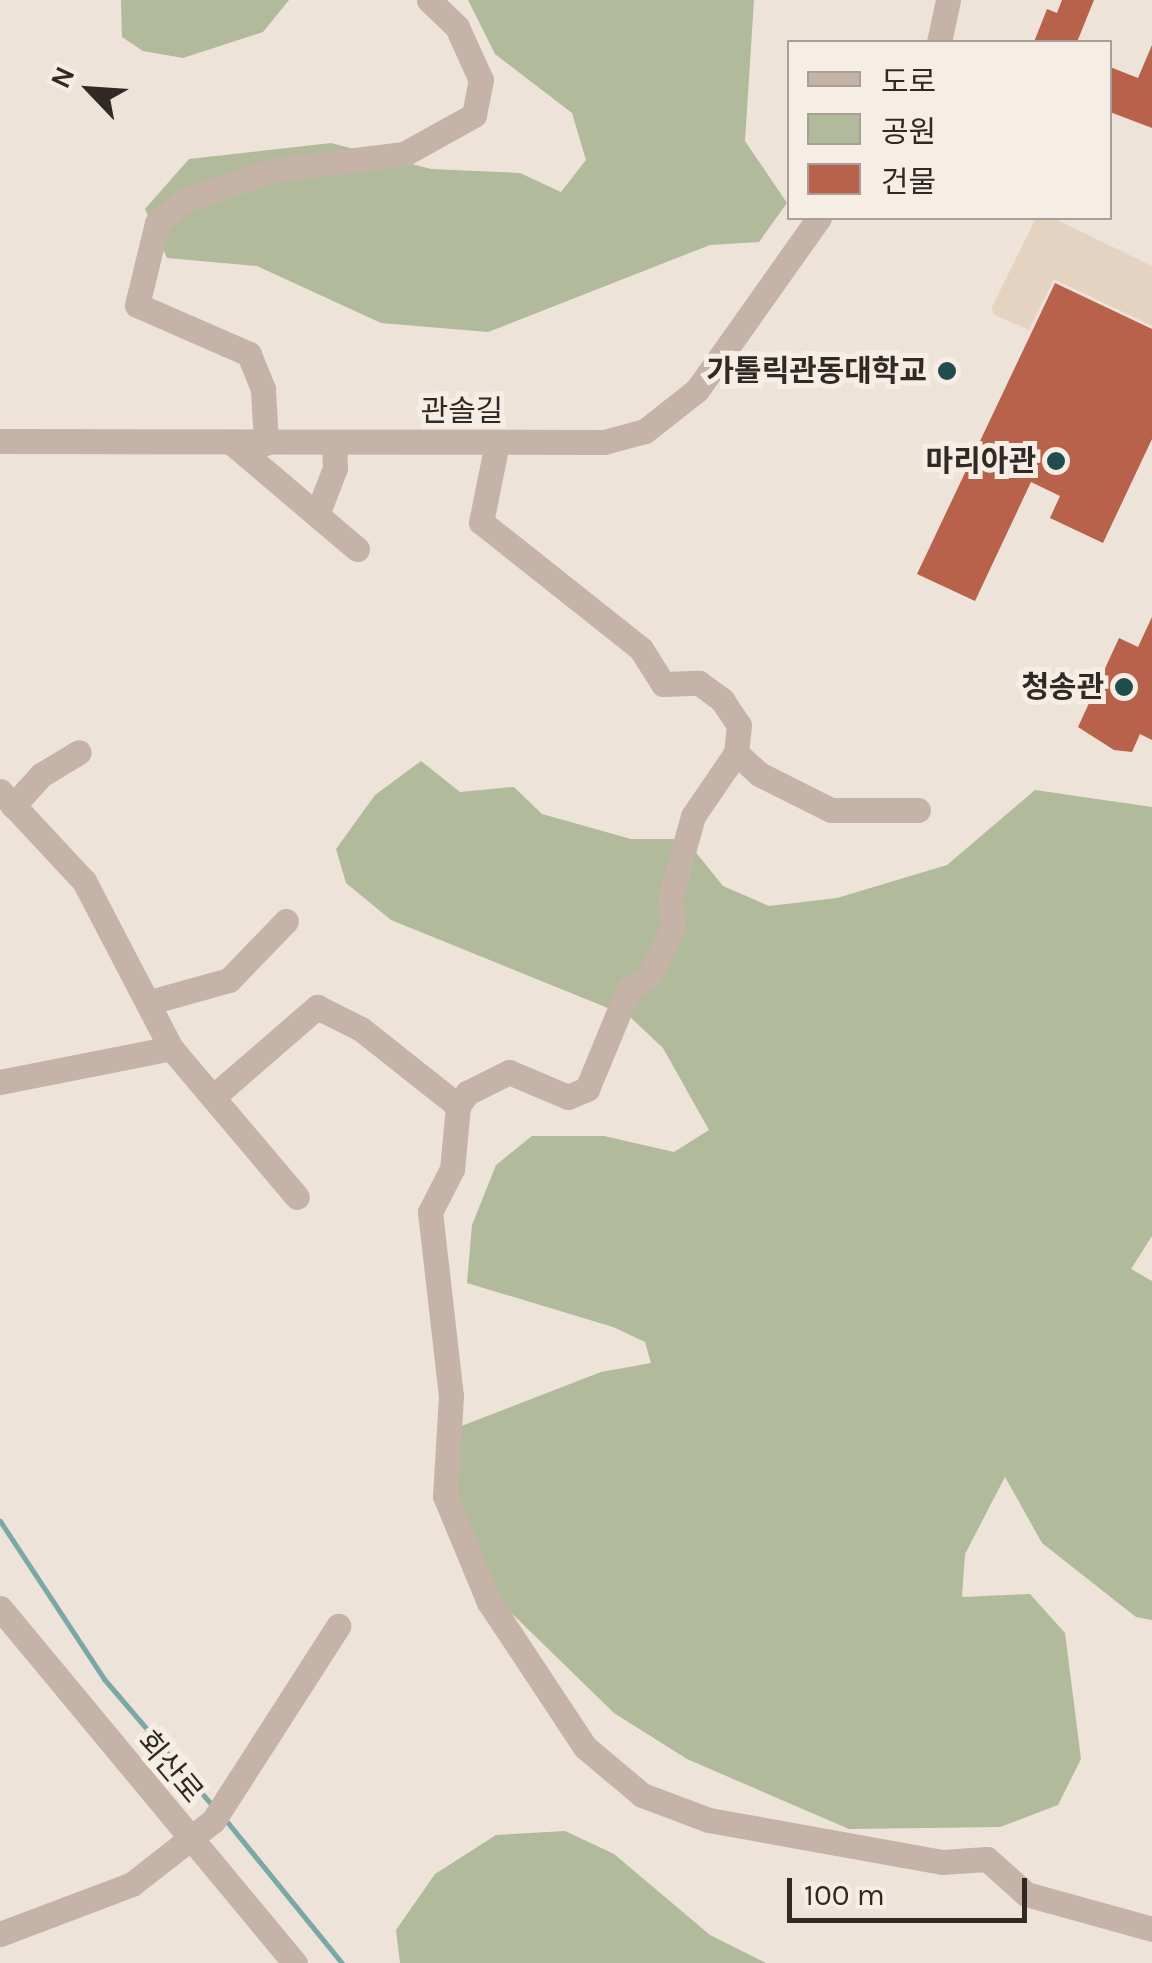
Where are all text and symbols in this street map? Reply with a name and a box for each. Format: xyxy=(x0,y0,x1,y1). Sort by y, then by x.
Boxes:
north arrow xyxy=(40,40,140,140)
legend xyxy=(787,40,1112,220)
text: N xyxy=(43,61,82,93)
text: 도로 xyxy=(881,64,936,100)
text: 공원 xyxy=(881,114,936,150)
text: 건물 xyxy=(881,164,936,200)
place label: 가톨릭관동대학교 xyxy=(706,353,927,389)
marker: 가톨릭관동대학교 xyxy=(936,360,958,382)
street label: 관솔길 xyxy=(421,393,503,429)
place label: 마리아관 xyxy=(926,443,1036,479)
marker: 마리아관 xyxy=(1045,450,1067,472)
place label: 청송관 xyxy=(1021,669,1104,705)
marker: 청송관 xyxy=(1113,676,1135,698)
street label: 회산로 xyxy=(130,1724,210,1810)
scale bar xyxy=(792,1858,1032,1920)
text: 100 m xyxy=(804,1877,885,1913)

